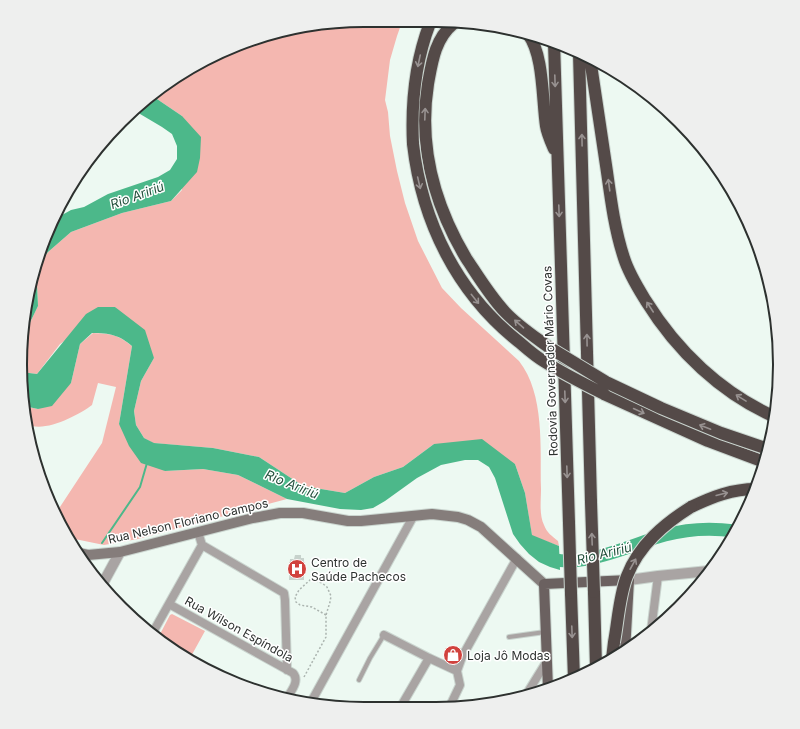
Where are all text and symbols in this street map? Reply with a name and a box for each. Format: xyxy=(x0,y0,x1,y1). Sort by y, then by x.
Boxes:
one-way arrow xyxy=(415,54,423,67)
one-way arrow xyxy=(551,74,559,87)
one-way arrow xyxy=(422,108,429,121)
one-way arrow xyxy=(578,134,585,147)
one-way arrow xyxy=(416,176,424,189)
water label: Rio Aririú xyxy=(108,178,166,212)
one-way arrow xyxy=(605,179,613,192)
one-way arrow xyxy=(555,204,563,217)
street label: Rodovia Governador Mário Covas xyxy=(539,266,561,456)
one-way arrow xyxy=(471,294,480,304)
one-way arrow xyxy=(645,301,653,313)
one-way arrow xyxy=(514,320,524,329)
one-way arrow xyxy=(583,334,590,347)
one-way arrow xyxy=(561,390,568,403)
one-way arrow xyxy=(736,394,747,402)
one-way arrow xyxy=(633,408,645,415)
one-way arrow xyxy=(699,423,711,430)
one-way arrow xyxy=(563,465,571,478)
water label: Rio Aririú xyxy=(263,466,321,502)
one-way arrow xyxy=(715,490,728,497)
street label: Rua Nelson Floriano Campos xyxy=(106,495,270,547)
one-way arrow xyxy=(588,533,596,546)
water label: Rio Aririú xyxy=(575,538,633,568)
place label: Centro de Saúde Pachecos xyxy=(311,555,406,584)
hospital icon: Centro de Saúde Pachecos xyxy=(286,558,308,580)
one-way arrow xyxy=(629,558,637,570)
street label: Rua Wilson Espíndola xyxy=(182,593,296,665)
one-way arrow xyxy=(568,625,576,638)
shop icon: Loja Jô Modas xyxy=(442,644,464,666)
place label: Loja Jô Modas xyxy=(467,648,550,663)

